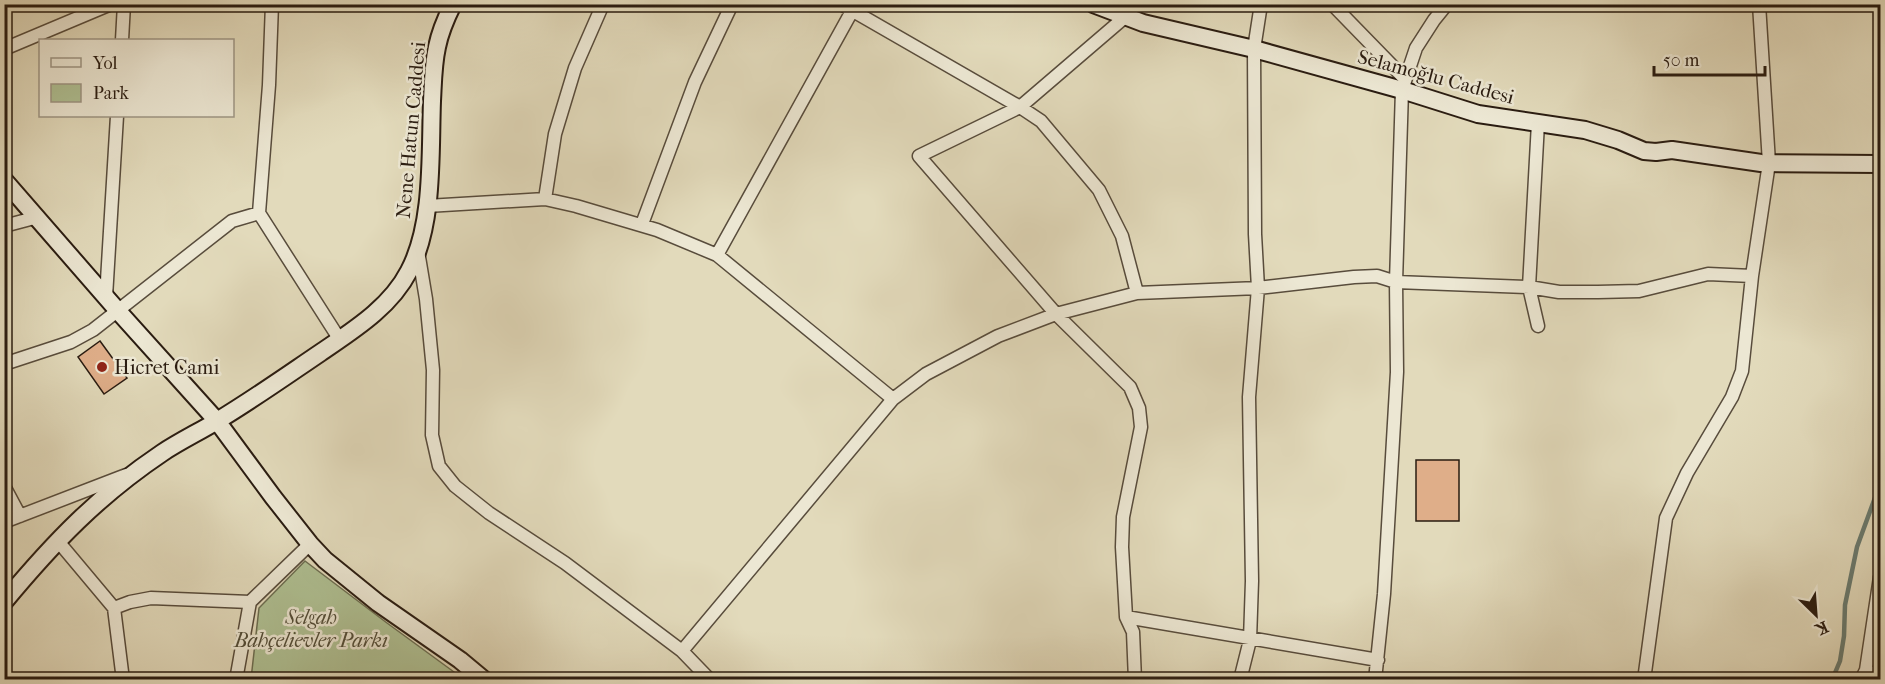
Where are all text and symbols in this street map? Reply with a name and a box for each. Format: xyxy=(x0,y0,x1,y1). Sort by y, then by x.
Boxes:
legend xyxy=(39,39,234,117)
scale bar xyxy=(1654,39,1765,77)
street label: Nene Hatun Caddesi xyxy=(392,41,430,219)
street label: Selamoğlu Caddesi xyxy=(1355,45,1517,109)
text: 50 m xyxy=(1663,50,1700,71)
text: Yol xyxy=(92,53,118,74)
text: Park xyxy=(93,83,130,104)
place label: Hicret Cami xyxy=(114,356,219,379)
marker: Hicret Cami xyxy=(95,360,109,374)
north arrow xyxy=(1786,585,1846,645)
park label: Selgah Bahçelievler Parkı xyxy=(233,606,388,652)
text: K xyxy=(1812,617,1831,640)

